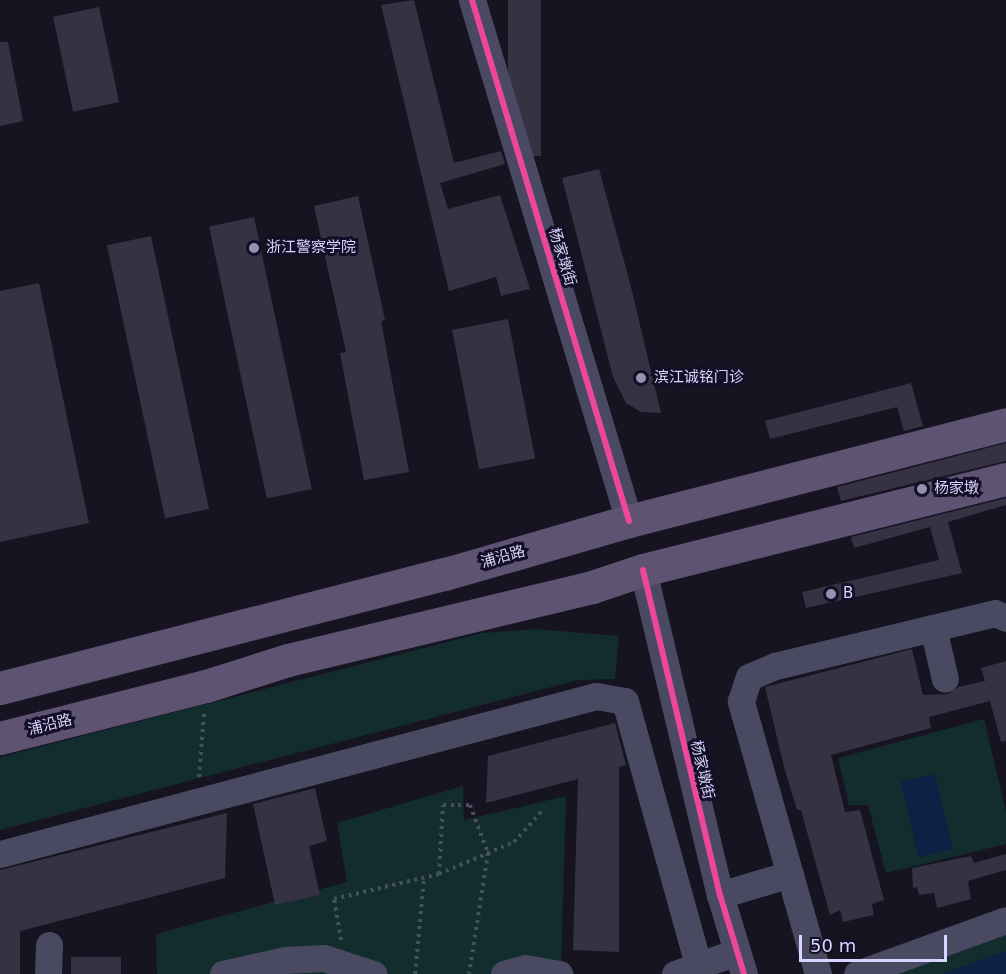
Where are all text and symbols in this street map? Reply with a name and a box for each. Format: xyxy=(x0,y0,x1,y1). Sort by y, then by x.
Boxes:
street label: 杨家墩街 xyxy=(545,226,579,288)
place label: 浙江警察学院 xyxy=(266,239,356,257)
marker: 浙江警察学院 xyxy=(247,241,261,255)
marker: 滨江诚铭门诊 xyxy=(632,369,650,387)
place label: 滨江诚铭门诊 xyxy=(654,369,744,387)
place label: 杨家墩 xyxy=(934,480,979,498)
marker: 杨家墩 xyxy=(915,482,929,496)
street label: 浦沿路 xyxy=(479,542,527,572)
place label: B xyxy=(843,585,853,603)
marker: B xyxy=(824,587,838,601)
street label: 浦沿路 xyxy=(26,711,74,739)
street label: 杨家墩街 xyxy=(686,739,718,801)
scale bar xyxy=(802,923,950,961)
text: 50 m xyxy=(810,935,856,956)

